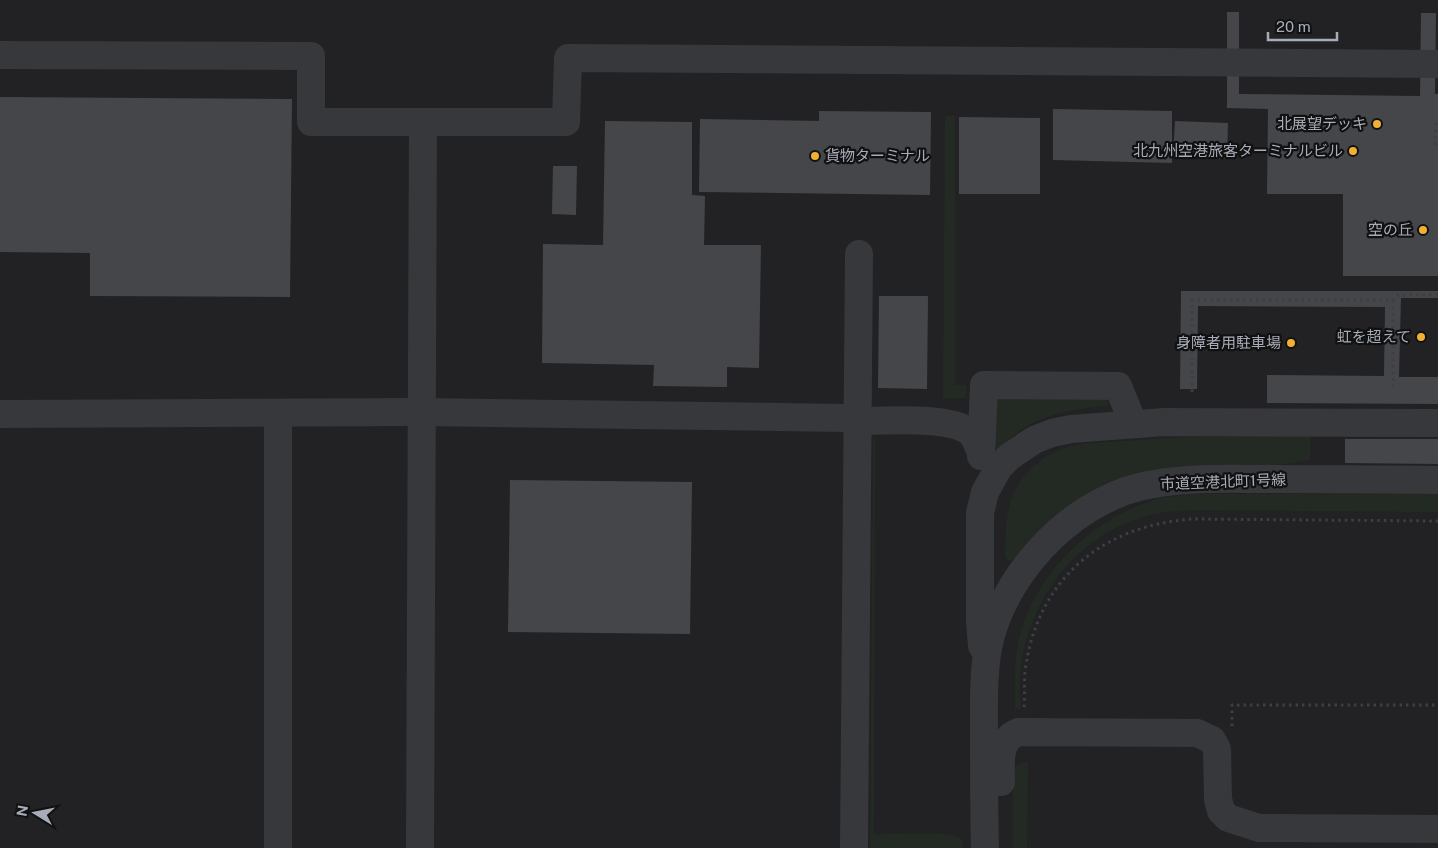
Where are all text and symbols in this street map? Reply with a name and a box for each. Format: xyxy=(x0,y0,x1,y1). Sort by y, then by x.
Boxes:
scale bar xyxy=(1268,10,1337,42)
text: 20 m xyxy=(1276,18,1311,35)
place label: 北展望デッキ xyxy=(1277,115,1367,132)
marker: 北展望デッキ xyxy=(1371,118,1383,130)
place label: 北九州空港旅客ターミナルビル xyxy=(1133,142,1343,159)
marker: 北九州空港旅客ターミナルビル xyxy=(1347,145,1359,157)
place label: 貨物ターミナル xyxy=(825,147,930,164)
marker: 貨物ターミナル xyxy=(809,150,821,162)
place label: 空の丘 xyxy=(1368,221,1413,238)
marker: 空の丘 xyxy=(1417,224,1429,236)
place label: 虹を超えて xyxy=(1337,328,1411,345)
marker: 虹を超えて xyxy=(1415,331,1427,343)
place label: 身障者用駐車場 xyxy=(1176,334,1281,351)
marker: 身障者用駐車場 xyxy=(1285,337,1297,349)
street label: 市道空港北町1号線 xyxy=(1160,471,1286,492)
north arrow xyxy=(10,788,60,838)
text: N xyxy=(13,804,31,818)

